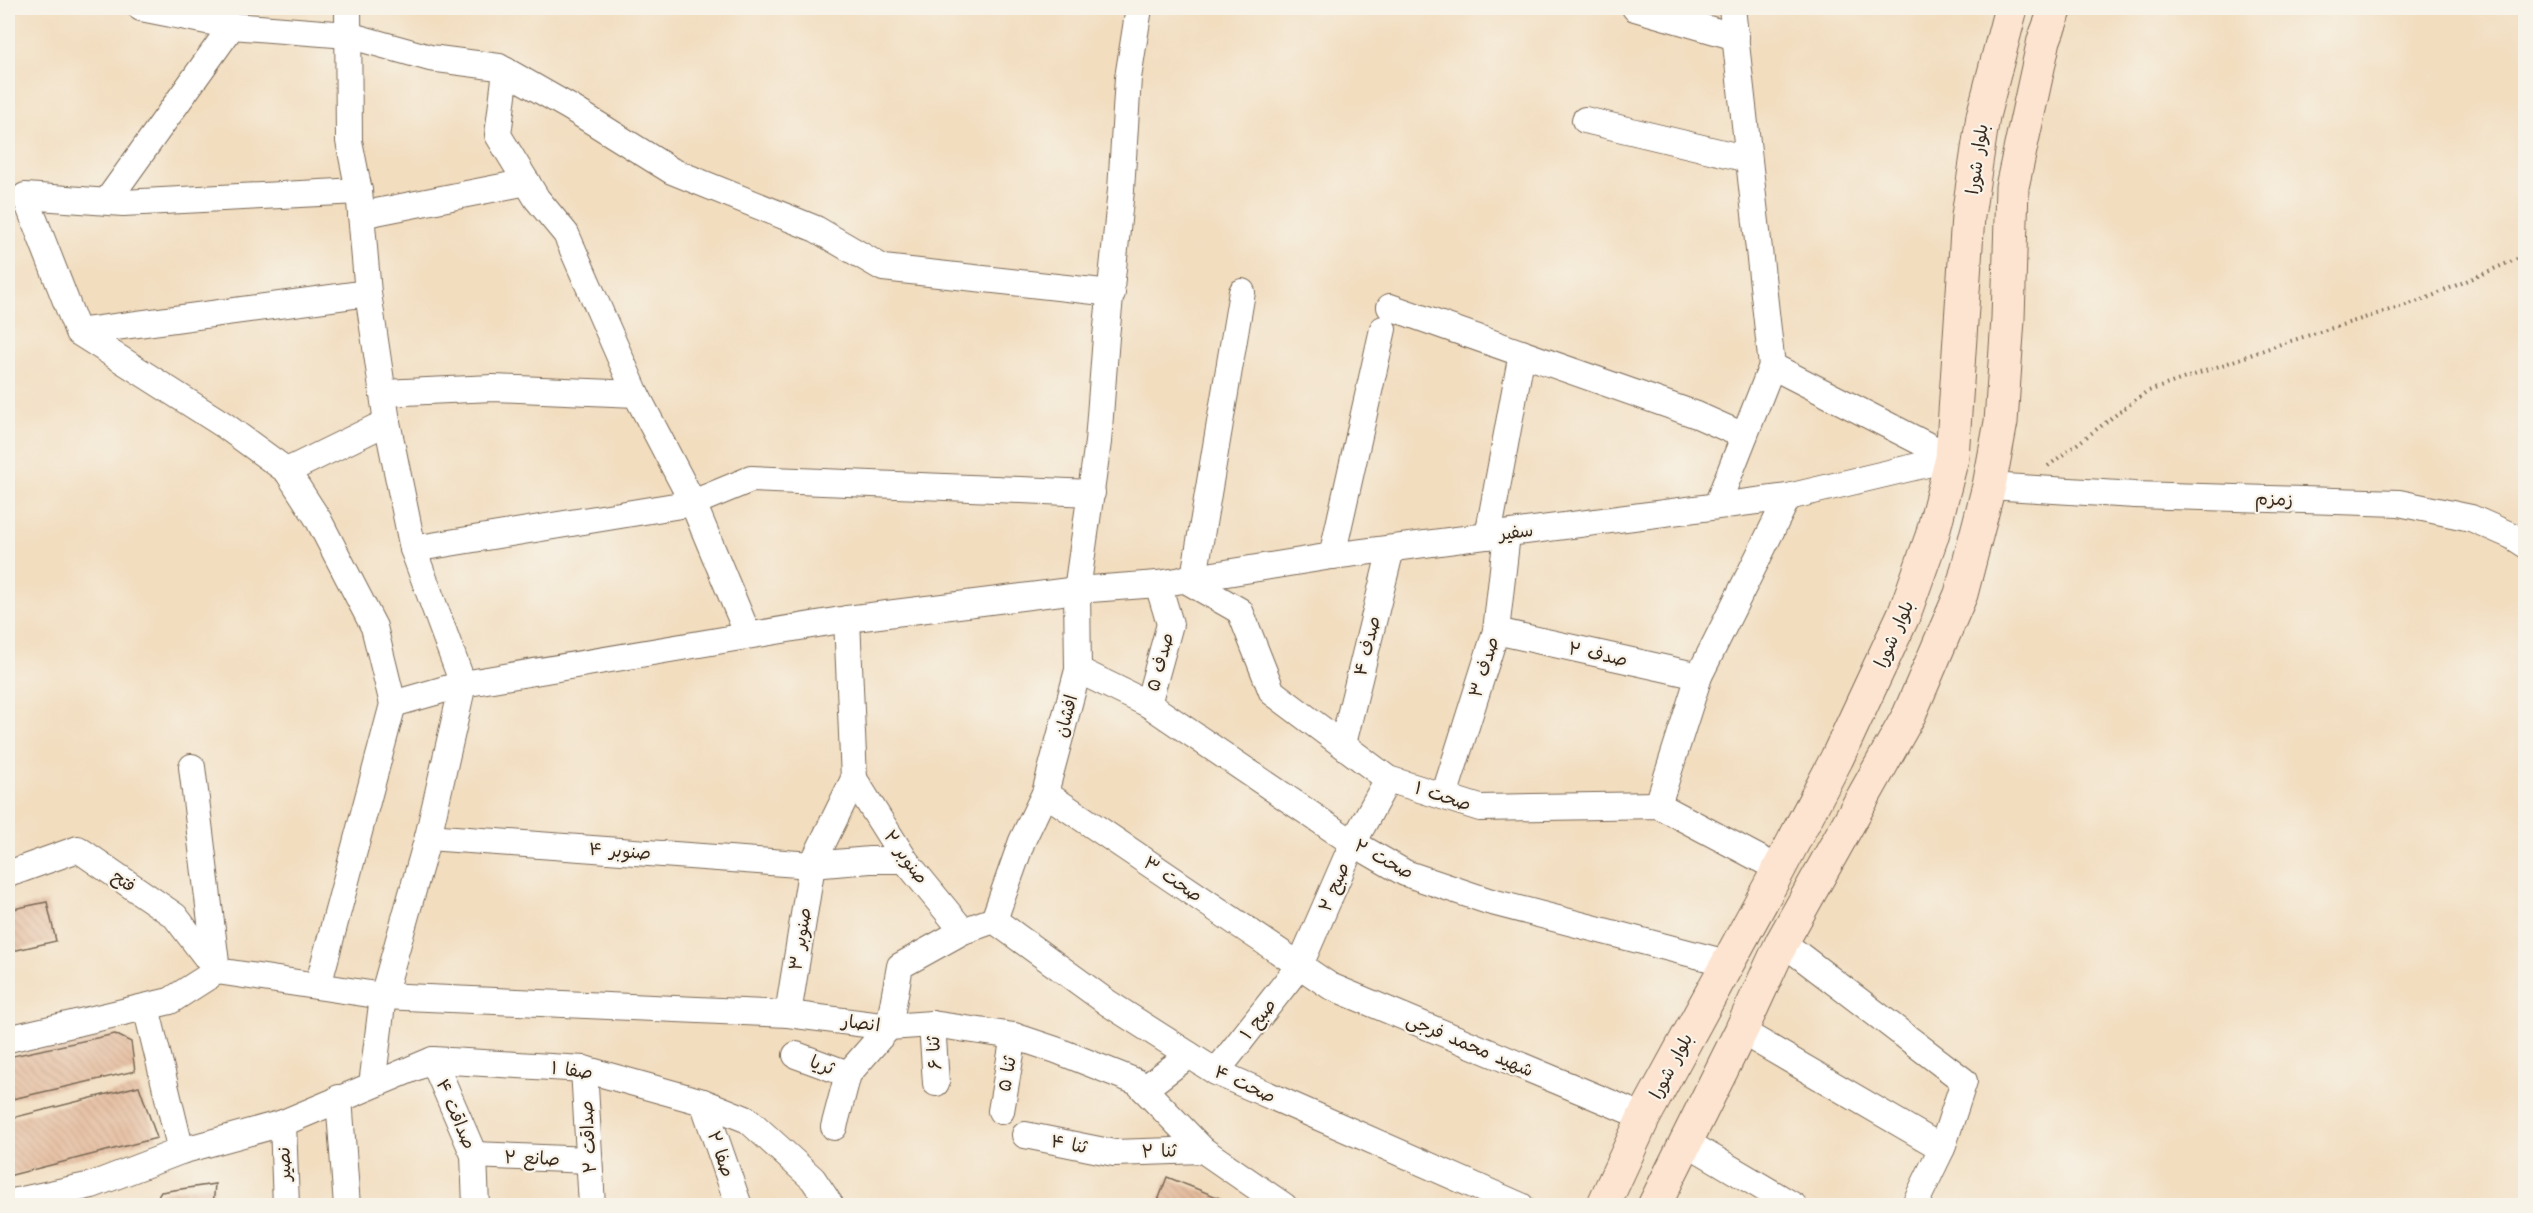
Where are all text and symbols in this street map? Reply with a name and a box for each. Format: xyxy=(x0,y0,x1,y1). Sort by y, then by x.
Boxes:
street label: بلوار شورا xyxy=(1959,122,1998,196)
street label: زمزم xyxy=(2255,485,2293,516)
street label: سفیر xyxy=(1495,517,1535,550)
street label: بلوار شورا xyxy=(1868,596,1923,673)
street label: صدف ۴ xyxy=(1347,613,1390,680)
street label: صدف ۵ xyxy=(1140,630,1183,695)
street label: صدف ۳ xyxy=(1462,633,1508,702)
street label: صدف ۲ xyxy=(1565,635,1630,676)
street label: افشان xyxy=(1048,692,1087,741)
street label: صحت ۱ xyxy=(1410,775,1475,820)
street label: صنوبر ۲ xyxy=(875,825,934,891)
street label: صحت ۲ xyxy=(1348,833,1418,888)
street label: صنوبر ۴ xyxy=(588,836,652,869)
street label: صحت ۳ xyxy=(1137,850,1208,911)
street label: صبح ۲ xyxy=(1312,858,1359,917)
street label: فتح xyxy=(105,863,141,901)
street label: صنوبر ۳ xyxy=(782,906,821,973)
street label: صبح ۱ xyxy=(1234,993,1285,1047)
street label: شهید محمد فرجی xyxy=(1401,1007,1537,1086)
street label: انصار xyxy=(838,1008,882,1041)
street label: بلوار شورا xyxy=(1643,1029,1702,1105)
street label: ثنا ۶ xyxy=(920,1034,951,1071)
street label: ثریا xyxy=(805,1049,839,1085)
street label: ثنا ۵ xyxy=(991,1054,1026,1094)
street label: صفا ۱ xyxy=(549,1055,594,1088)
street label: صحت ۴ xyxy=(1209,1058,1280,1112)
street label: صداقت ۴ xyxy=(427,1075,482,1154)
street label: صداقت ۲ xyxy=(573,1100,606,1174)
street label: صفا ۲ xyxy=(698,1127,741,1182)
street label: ثنا ۴ xyxy=(1048,1128,1090,1163)
street label: ثنا ۲ xyxy=(1141,1137,1178,1168)
street label: صانع ۲ xyxy=(504,1144,560,1175)
street label: نصیر xyxy=(270,1146,301,1183)

